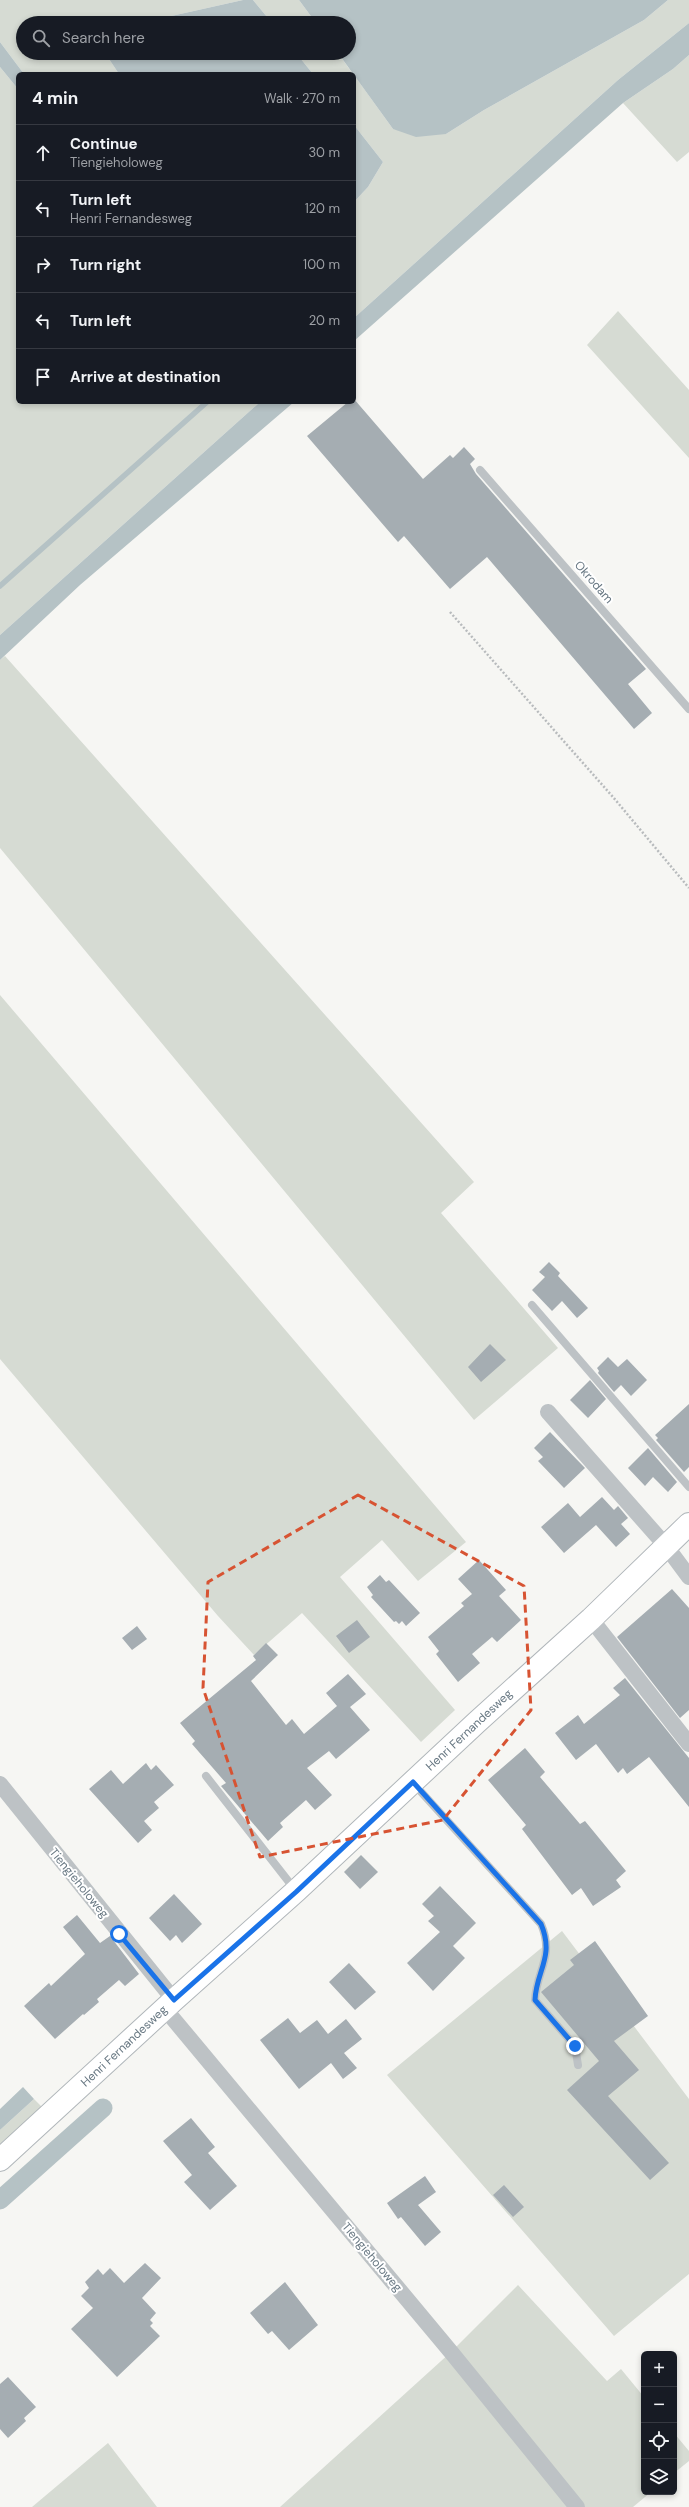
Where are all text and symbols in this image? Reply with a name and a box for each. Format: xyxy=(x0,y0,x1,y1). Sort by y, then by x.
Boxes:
search box xyxy=(16,16,356,60)
icon: search xyxy=(30,27,52,49)
text: Search here xyxy=(62,28,145,48)
text: 4 min xyxy=(32,87,78,109)
text: Walk · 270 m xyxy=(264,90,340,107)
text: Continue xyxy=(70,134,138,154)
icon: ahead xyxy=(32,142,54,164)
text: 30 m xyxy=(308,144,340,161)
text: Tiengieholoweg xyxy=(70,154,163,171)
text: Turn left xyxy=(70,190,131,210)
icon: left xyxy=(32,198,54,220)
text: 120 m xyxy=(305,200,340,217)
text: Henri Fernandesweg xyxy=(70,210,192,227)
icon: right xyxy=(32,254,54,276)
text: Turn right xyxy=(70,255,141,275)
text: 100 m xyxy=(303,256,340,273)
icon: left xyxy=(32,310,54,332)
text: Turn left xyxy=(70,311,131,331)
text: 20 m xyxy=(309,312,340,329)
icon: arrive xyxy=(32,366,54,388)
text: Arrive at destination xyxy=(70,367,221,387)
street label: Okrodam xyxy=(571,557,617,607)
street label: Henri Fernandesweg xyxy=(422,1686,516,1774)
street label: Tiengieholoweg xyxy=(46,1845,112,1922)
route start xyxy=(110,1925,128,1943)
street label: Henri Fernandesweg xyxy=(77,2002,171,2090)
route end xyxy=(566,2037,584,2055)
street label: Tiengieholoweg xyxy=(338,2219,406,2295)
map controls xyxy=(641,2351,677,2495)
button: + xyxy=(641,2351,677,2387)
button: − xyxy=(641,2387,677,2423)
button: locate xyxy=(641,2423,677,2459)
button: layers xyxy=(641,2459,677,2495)

